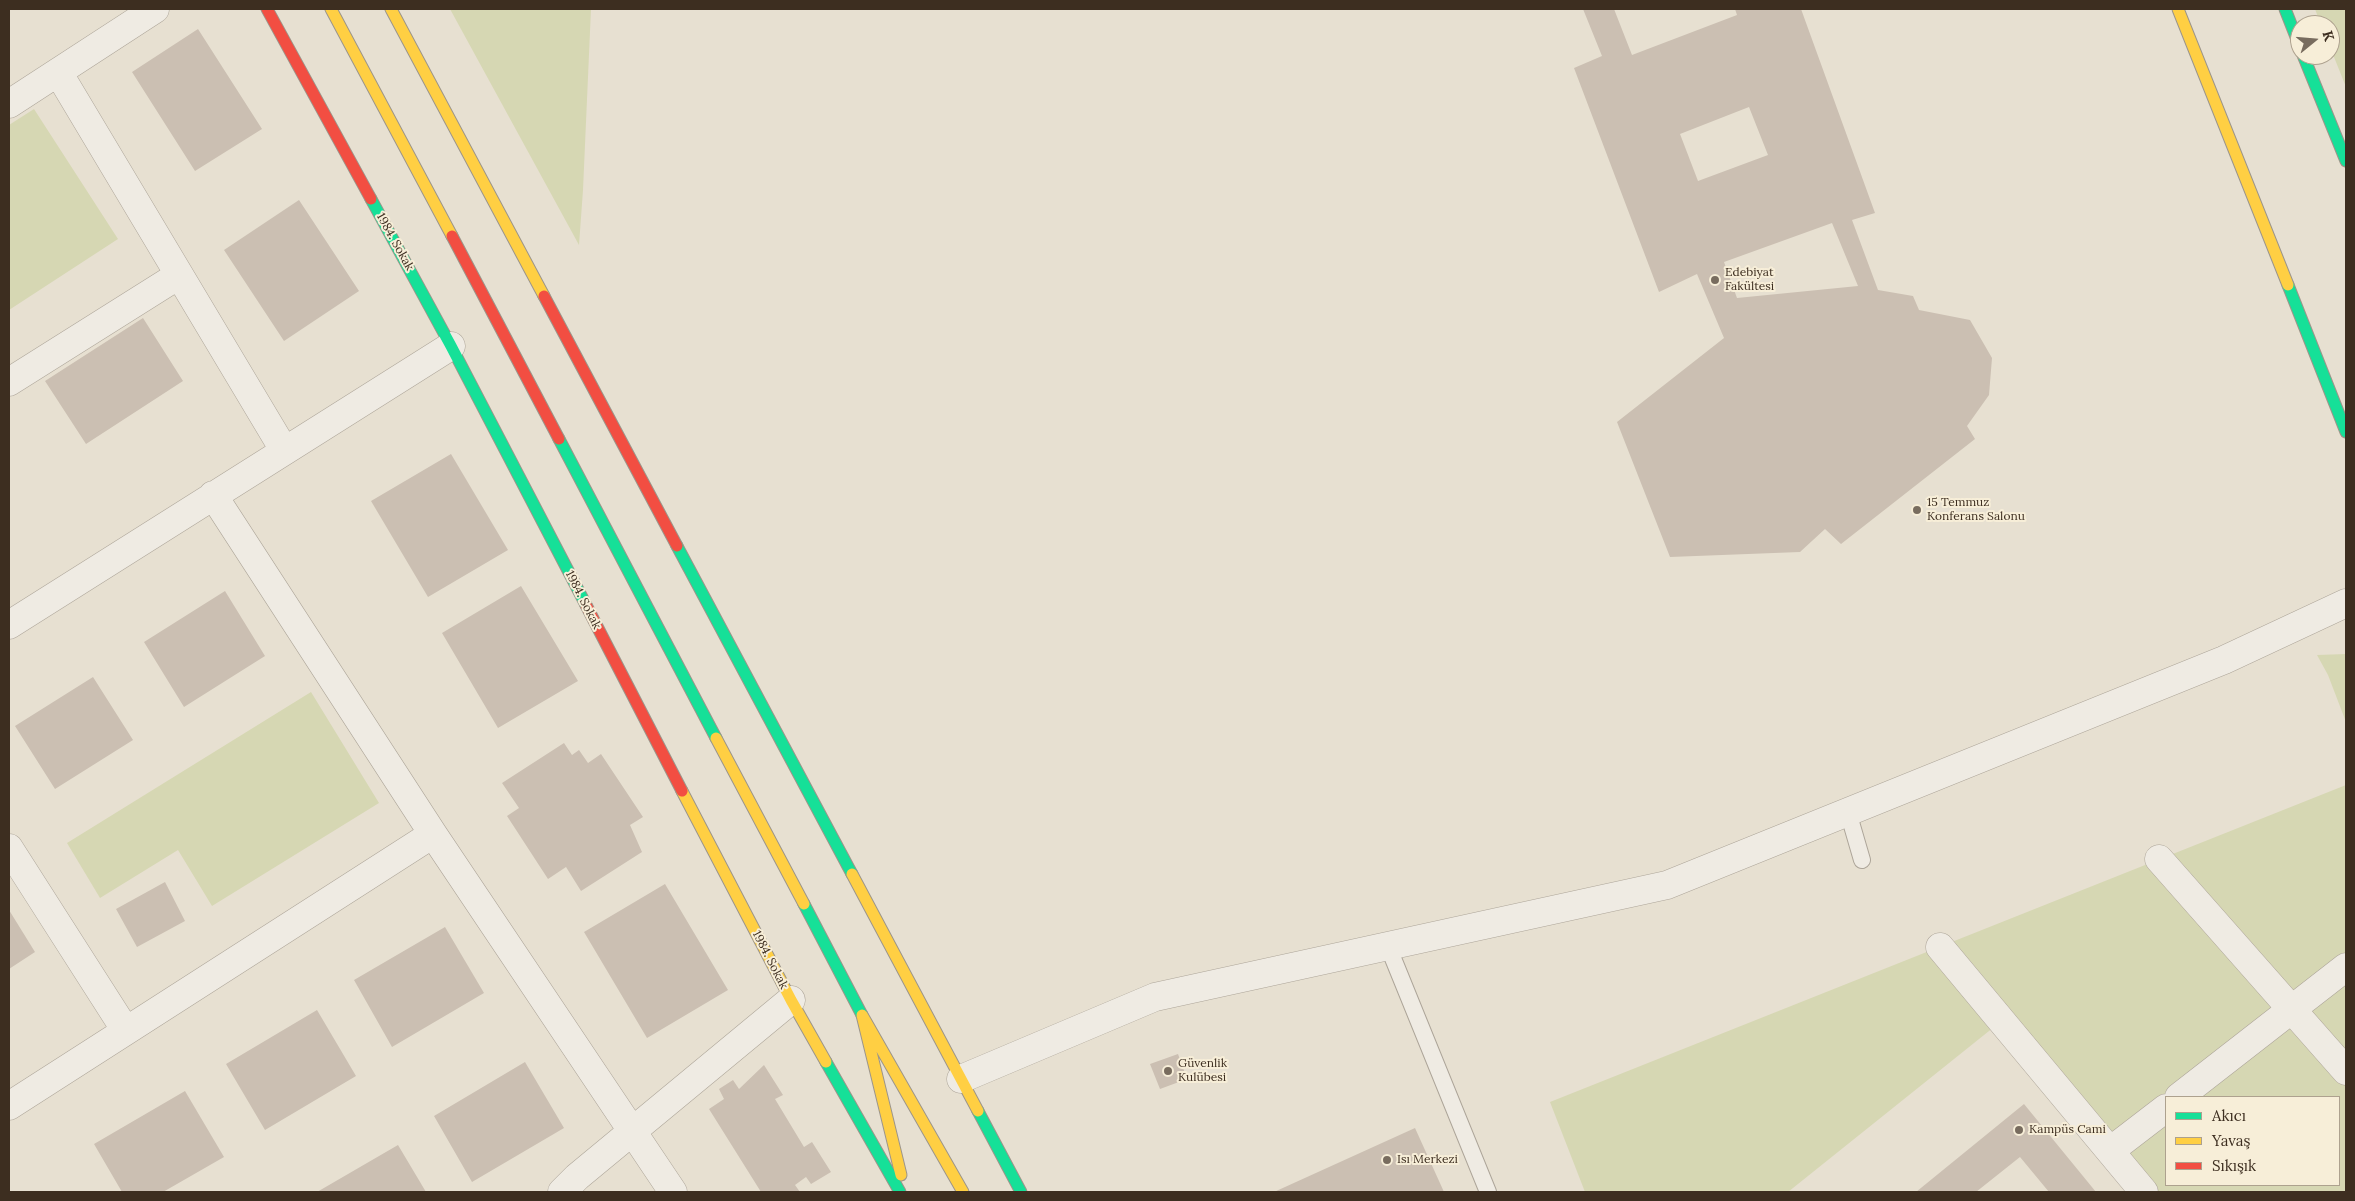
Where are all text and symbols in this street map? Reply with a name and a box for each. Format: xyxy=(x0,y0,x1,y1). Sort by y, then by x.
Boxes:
north arrow xyxy=(2290,15,2340,65)
text: K xyxy=(2318,29,2338,43)
street label: 1984. Sokak xyxy=(373,211,417,273)
place label: Edebiyat Fakültesi xyxy=(1725,266,1774,294)
marker: Edebiyat Fakültesi xyxy=(1709,274,1721,286)
place label: 15 Temmuz Konferans Salonu xyxy=(1927,496,2025,524)
marker: 15 Temmuz Konferans Salonu xyxy=(1911,504,1923,516)
street label: 1984. Sokak xyxy=(562,568,604,632)
street label: 1984. Sokak xyxy=(749,928,791,992)
place label: Güvenlik Kulübesi xyxy=(1178,1057,1227,1085)
marker: Güvenlik Kulübesi xyxy=(1162,1065,1174,1077)
legend xyxy=(2165,1096,2340,1186)
text: Akıcı xyxy=(2212,1106,2246,1125)
place label: Kampüs Cami xyxy=(2029,1123,2106,1137)
marker: Kampüs Cami xyxy=(2013,1124,2025,1136)
text: Yavaş xyxy=(2212,1131,2250,1150)
place label: Isı Merkezi xyxy=(1397,1153,1458,1167)
marker: Isı Merkezi xyxy=(1381,1154,1393,1166)
text: Sıkışık xyxy=(2212,1156,2256,1175)

